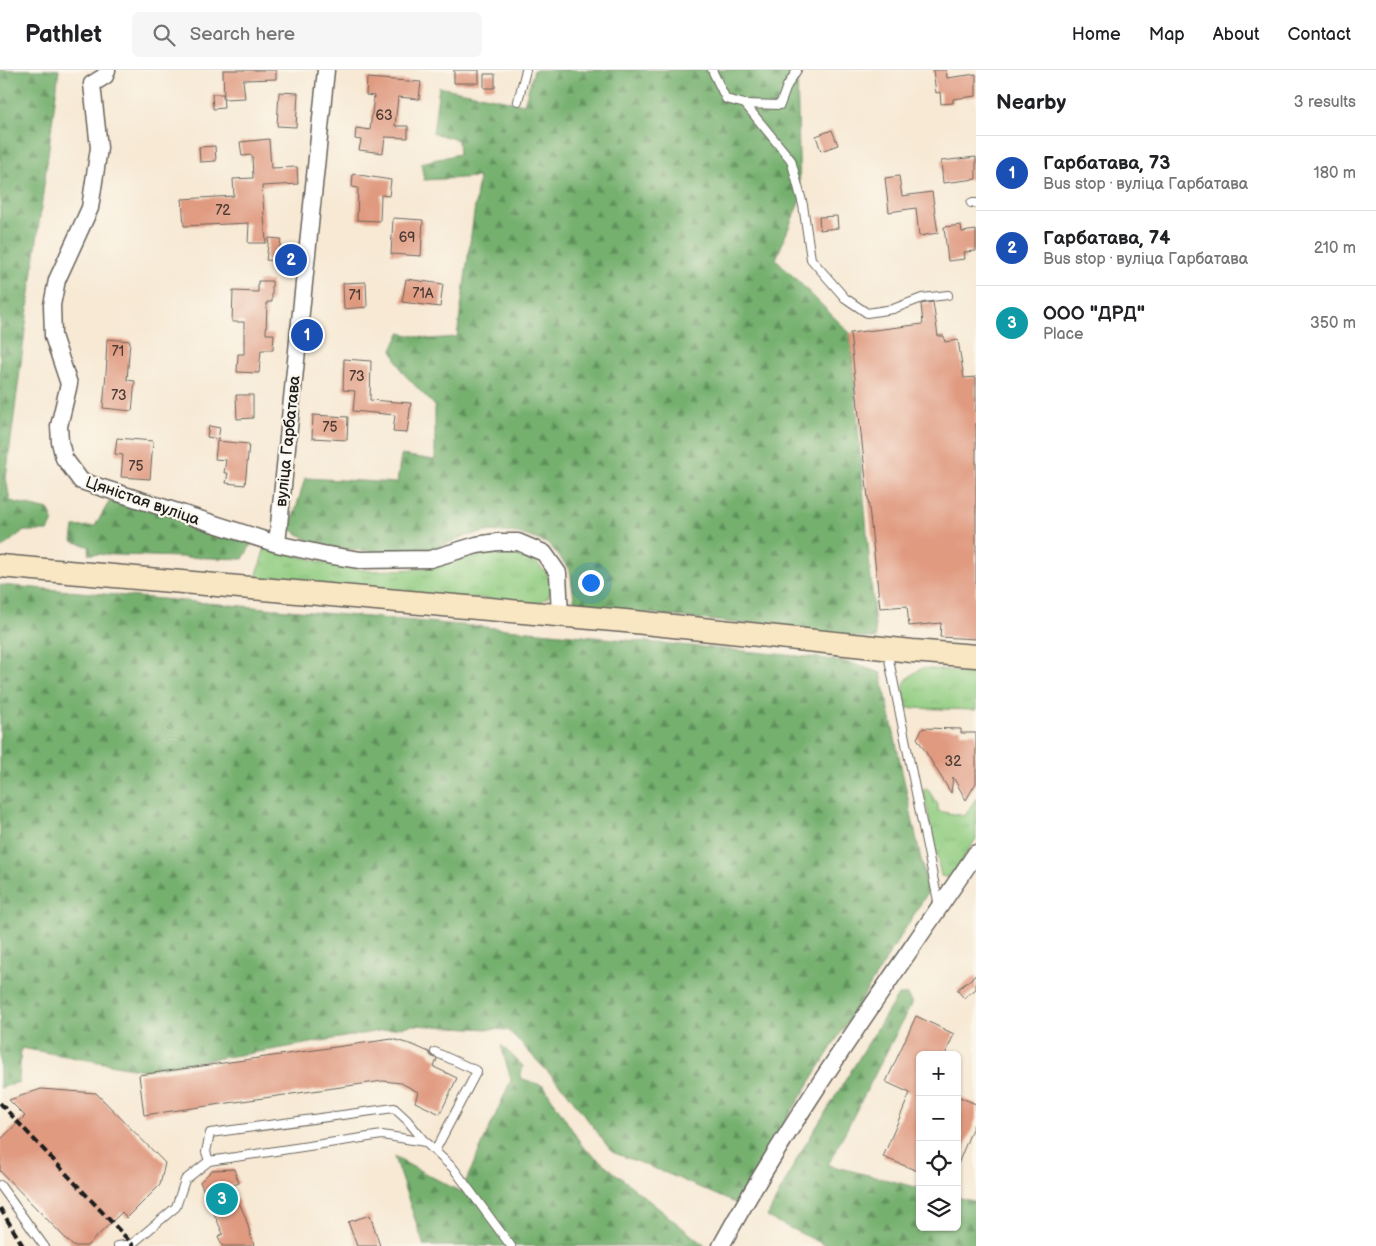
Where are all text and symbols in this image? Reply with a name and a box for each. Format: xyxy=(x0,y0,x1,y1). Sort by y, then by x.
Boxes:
search box xyxy=(132,12,482,57)
text: Pathlet xyxy=(25,20,102,49)
icon: search xyxy=(150,21,178,49)
text: Search here xyxy=(190,23,295,46)
text: Home xyxy=(1072,24,1121,45)
text: Map xyxy=(1149,24,1185,45)
text: About xyxy=(1213,24,1260,45)
text: Contact xyxy=(1288,24,1351,45)
text: Nearby xyxy=(996,90,1066,115)
text: 3 results xyxy=(1294,93,1356,112)
house number: 63 xyxy=(375,107,393,124)
text: Гарбатава, 73 xyxy=(1043,152,1170,175)
text: 1 xyxy=(1009,164,1015,183)
text: 180 m xyxy=(1314,164,1356,183)
text: Bus stop · вуліца Гарбатава xyxy=(1043,175,1248,194)
house number: 72 xyxy=(215,202,231,219)
text: Гарбатава, 74 xyxy=(1043,227,1170,250)
house number: 69 xyxy=(399,229,415,246)
text: 2 xyxy=(1007,239,1017,258)
text: 210 m xyxy=(1314,239,1356,258)
pin: 2 xyxy=(275,241,307,279)
text: Bus stop · вуліца Гарбатава xyxy=(1043,250,1248,269)
house number: 71А xyxy=(413,285,434,302)
house number: 71 xyxy=(349,287,361,304)
text: ООО "ДРД" xyxy=(1043,302,1145,325)
text: 3 xyxy=(1007,314,1017,333)
text: 350 m xyxy=(1310,314,1356,333)
pin: 1 xyxy=(291,316,323,354)
text: Place xyxy=(1043,325,1084,344)
house number: 71 xyxy=(112,343,124,360)
house number: 73 xyxy=(349,368,365,385)
street label: вуліца Гарбатава xyxy=(272,374,305,508)
house number: 73 xyxy=(111,387,127,404)
house number: 75 xyxy=(323,419,337,436)
house number: 75 xyxy=(129,458,143,475)
street label: Цяністая вуліца xyxy=(83,473,203,530)
your location xyxy=(578,570,604,596)
house number: 32 xyxy=(945,753,962,770)
map controls xyxy=(916,1051,961,1231)
button: + xyxy=(916,1051,961,1096)
button: − xyxy=(916,1096,961,1141)
button: locate xyxy=(916,1141,961,1186)
pin: 3 xyxy=(206,1180,238,1218)
button: layers xyxy=(916,1186,961,1231)

